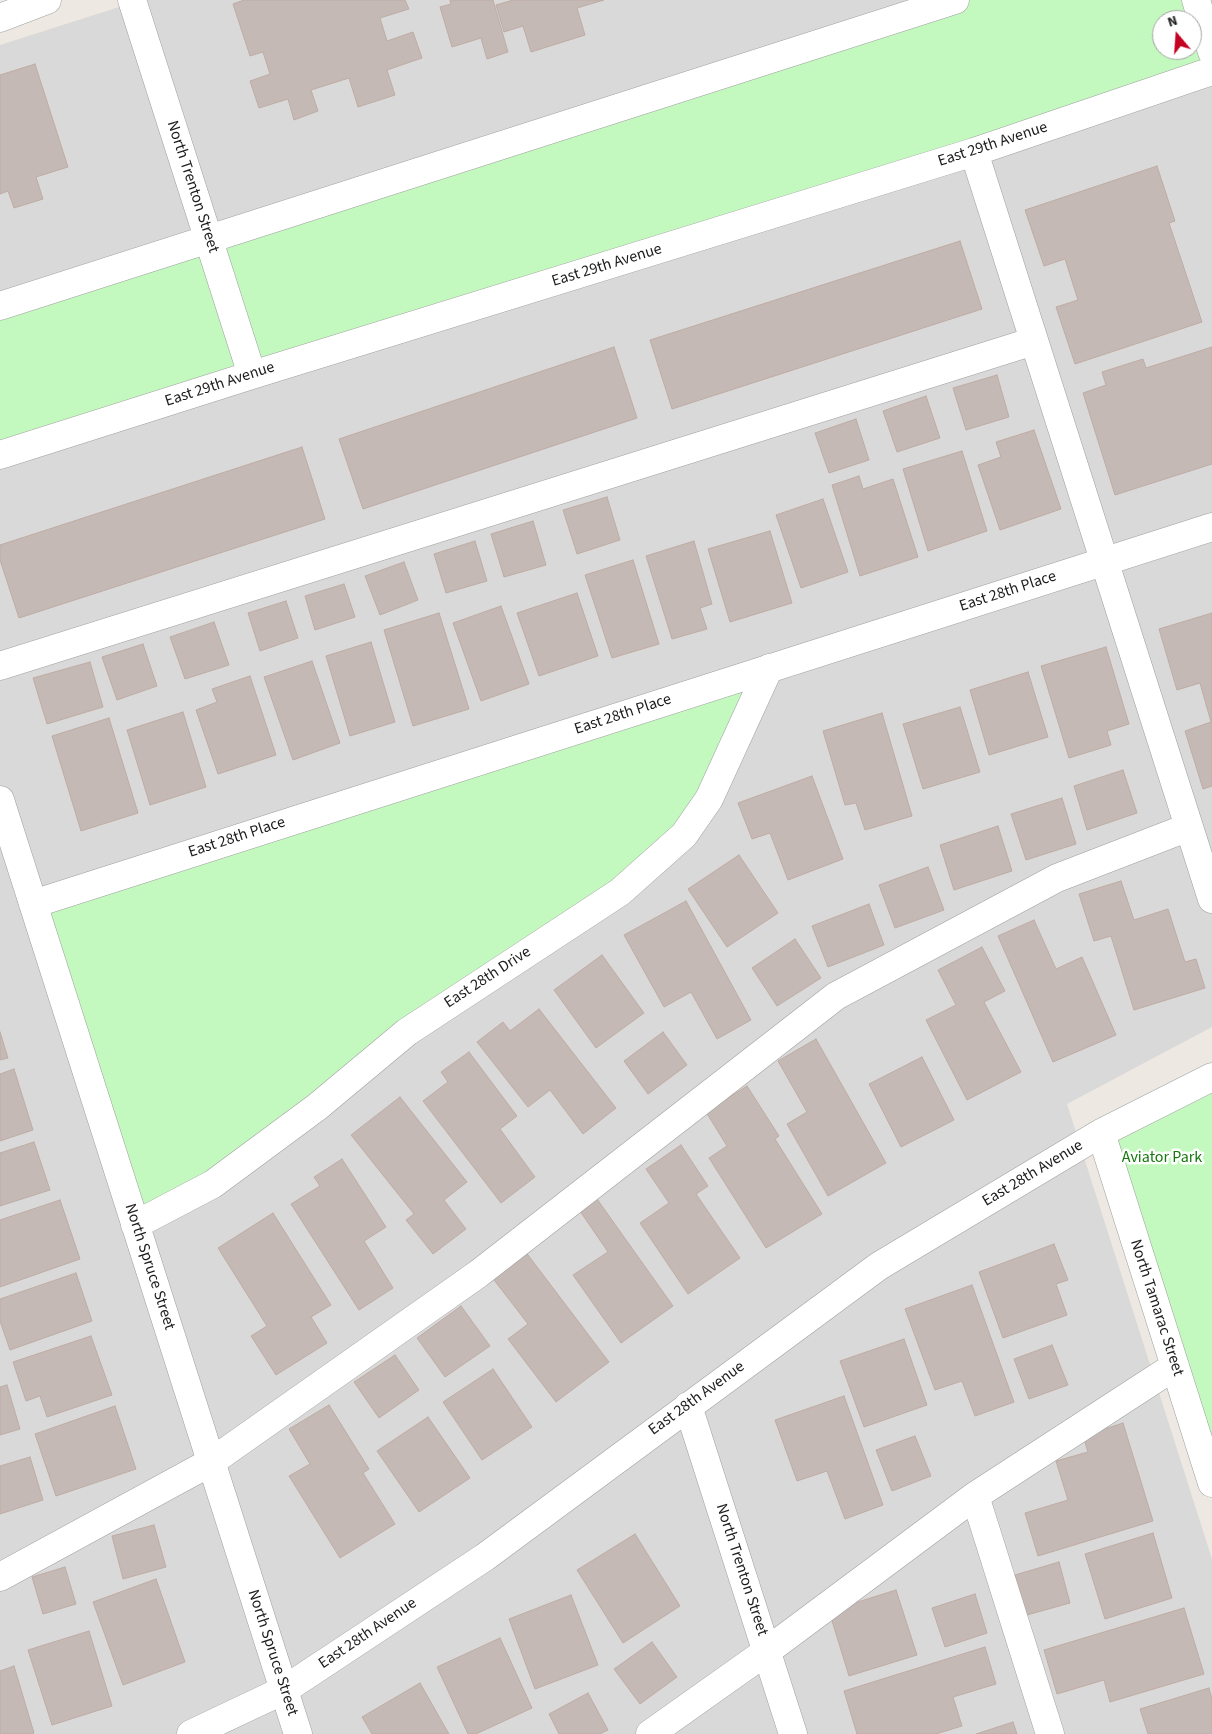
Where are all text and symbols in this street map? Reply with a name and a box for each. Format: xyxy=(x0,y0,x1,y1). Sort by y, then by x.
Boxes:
north arrow xyxy=(1152,10,1202,60)
text: N xyxy=(1165,11,1180,33)
street label: East 29th Avenue xyxy=(936,118,1050,172)
street label: North Trenton Street xyxy=(162,119,222,255)
street label: East 29th Avenue xyxy=(550,240,664,292)
street label: East 29th Avenue xyxy=(163,358,277,412)
street label: East 28th Place xyxy=(957,567,1059,617)
street label: East 28th Place xyxy=(572,690,674,740)
street label: East 28th Place xyxy=(186,813,288,863)
street label: East 28th Drive xyxy=(441,943,535,1013)
street label: East 28th Avenue xyxy=(979,1136,1087,1212)
park label: Aviator Park xyxy=(1122,1148,1202,1168)
street label: North Spruce Street xyxy=(120,1201,178,1333)
street label: North Tamarac Street xyxy=(1125,1237,1187,1379)
street label: East 28th Avenue xyxy=(645,1358,749,1440)
street label: North Trenton Street xyxy=(711,1502,771,1638)
street label: North Spruce Street xyxy=(243,1587,301,1719)
street label: East 28th Avenue xyxy=(315,1594,421,1674)

